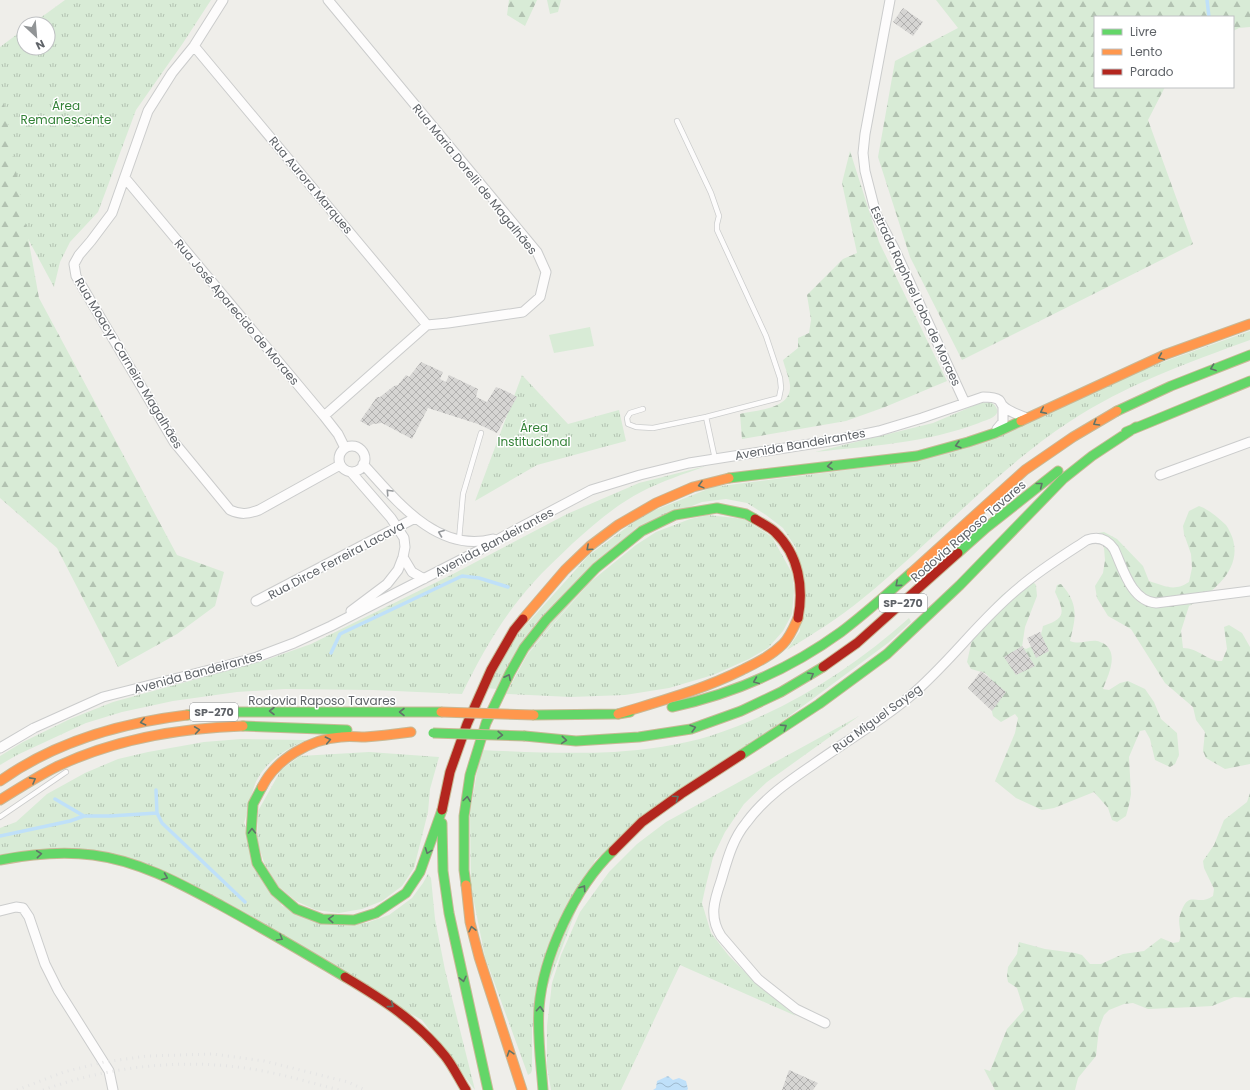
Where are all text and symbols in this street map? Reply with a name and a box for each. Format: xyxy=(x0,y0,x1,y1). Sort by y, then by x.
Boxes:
north arrow xyxy=(16,16,56,56)
legend xyxy=(1094,16,1234,88)
text: Livre xyxy=(1130,23,1157,40)
text: N xyxy=(33,36,48,54)
text: Lento xyxy=(1130,43,1163,60)
text: Parado xyxy=(1130,63,1174,80)
park label: Área Remanescente xyxy=(21,97,111,128)
street label: Rua Maria Dorelli de Magalhães xyxy=(409,100,541,258)
street label: Rua Aurora Marques xyxy=(265,133,357,237)
street label: Estrada Raphael Lobo de Moraes xyxy=(867,203,965,389)
street label: Rua José Aparecido de Moraes xyxy=(171,235,303,389)
street label: Rua Moacyr Carneiro Magalhães xyxy=(71,274,187,452)
one-way arrow xyxy=(1158,352,1165,360)
one-way arrow xyxy=(1210,364,1217,372)
one-way arrow xyxy=(1040,406,1047,414)
park label: Área Institucional xyxy=(498,419,571,450)
one-way arrow xyxy=(1093,419,1100,426)
street label: Avenida Bandeirantes xyxy=(733,424,867,464)
one-way arrow xyxy=(954,440,961,449)
one-way arrow xyxy=(827,462,833,471)
street label: Rodovia Raposo Tavares xyxy=(907,476,1029,586)
one-way arrow xyxy=(698,480,705,489)
one-way arrow xyxy=(1036,483,1043,490)
one-way arrow xyxy=(386,489,394,497)
street label: Avenida Bandeirantes xyxy=(432,503,556,581)
street label: Rua Dirce Ferreira Lacava xyxy=(265,517,407,603)
one-way arrow xyxy=(438,530,445,538)
one-way arrow xyxy=(586,544,594,551)
one-way arrow xyxy=(895,580,902,587)
road number: SP-270 xyxy=(879,594,927,612)
street label: Avenida Bandeirantes xyxy=(132,647,264,697)
one-way arrow xyxy=(807,672,814,679)
one-way arrow xyxy=(503,674,511,681)
one-way arrow xyxy=(753,676,760,684)
street label: Rua Miguel Sayeg xyxy=(829,680,925,756)
street label: Rodovia Raposo Tavares xyxy=(248,692,396,709)
road number: SP-270 xyxy=(190,703,238,721)
one-way arrow xyxy=(269,707,275,715)
one-way arrow xyxy=(399,708,405,716)
one-way arrow xyxy=(140,717,146,725)
one-way arrow xyxy=(689,724,696,733)
one-way arrow xyxy=(780,724,787,731)
one-way arrow xyxy=(194,726,200,735)
one-way arrow xyxy=(497,731,503,740)
one-way arrow xyxy=(561,735,567,744)
one-way arrow xyxy=(325,736,331,744)
one-way arrow xyxy=(29,778,37,785)
one-way arrow xyxy=(462,796,471,802)
one-way arrow xyxy=(671,796,678,803)
one-way arrow xyxy=(248,828,256,834)
one-way arrow xyxy=(424,847,432,854)
one-way arrow xyxy=(35,850,42,859)
one-way arrow xyxy=(161,872,168,880)
one-way arrow xyxy=(578,885,586,892)
one-way arrow xyxy=(328,915,334,923)
one-way arrow xyxy=(469,925,477,932)
one-way arrow xyxy=(276,933,283,940)
one-way arrow xyxy=(458,976,466,982)
one-way arrow xyxy=(386,1001,393,1008)
one-way arrow xyxy=(535,1006,544,1012)
one-way arrow xyxy=(506,1050,515,1057)

